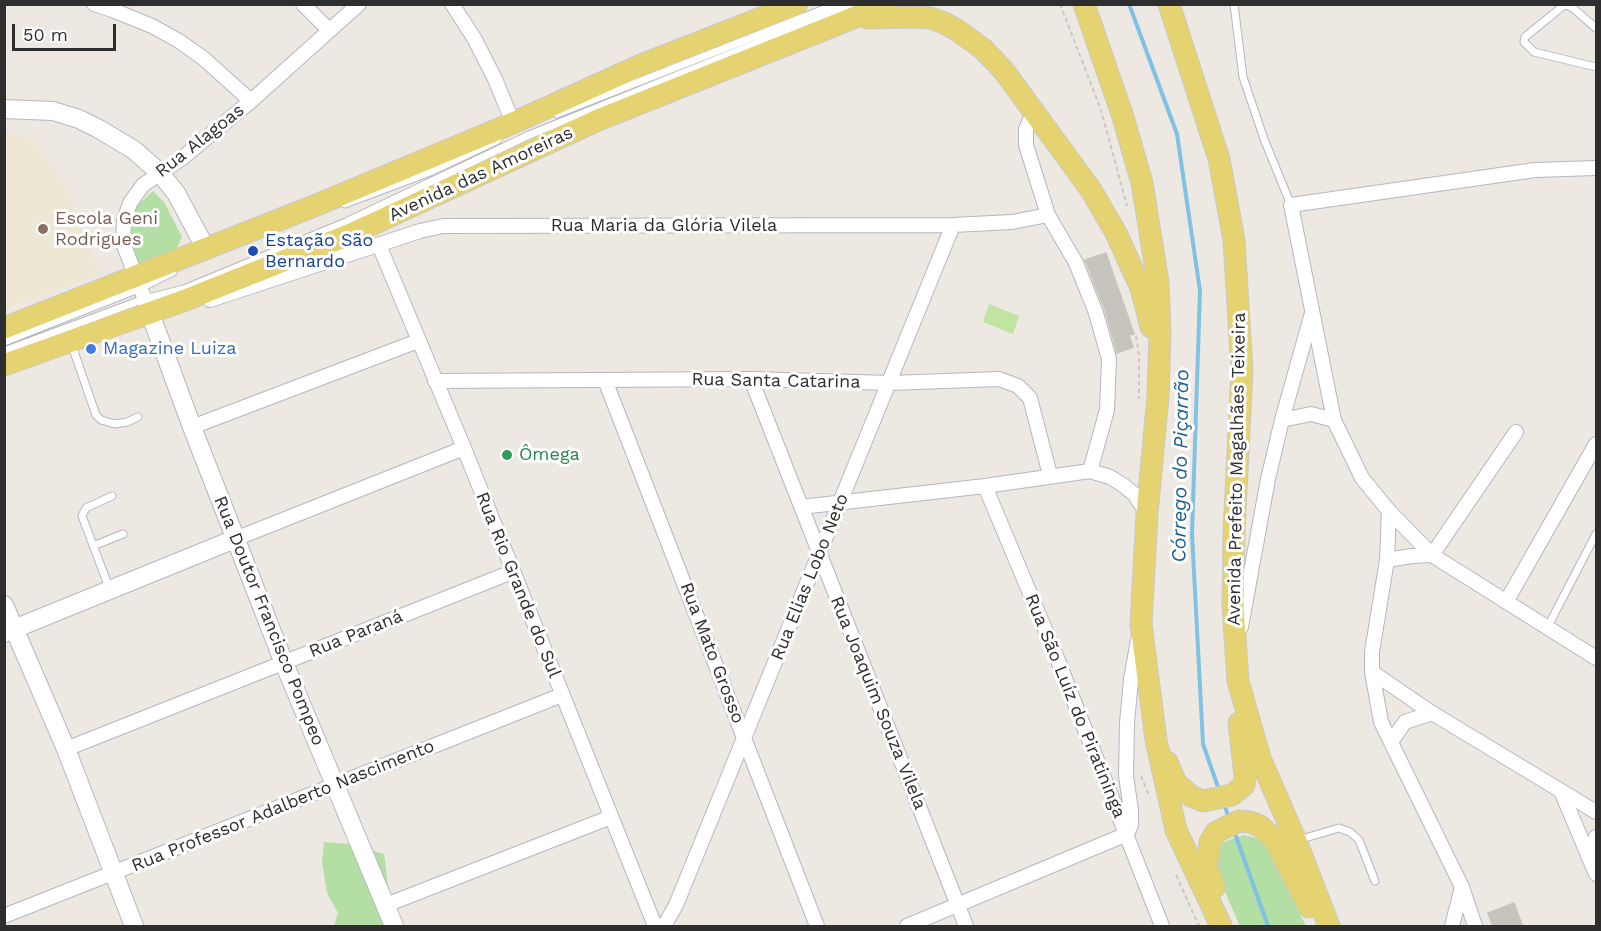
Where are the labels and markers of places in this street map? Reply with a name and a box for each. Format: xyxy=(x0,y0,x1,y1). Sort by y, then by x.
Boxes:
place label: Escola Geni Rodrigues xyxy=(55,208,158,250)
marker: Escola Geni Rodrigues xyxy=(36,222,50,236)
place label: Estação São Bernardo xyxy=(265,230,373,272)
marker: Estação São Bernardo xyxy=(246,244,260,258)
place label: Magazine Luiza xyxy=(103,338,237,360)
marker: Magazine Luiza xyxy=(84,342,98,356)
place label: Ômega xyxy=(519,444,580,466)
marker: Ômega xyxy=(500,448,514,462)

